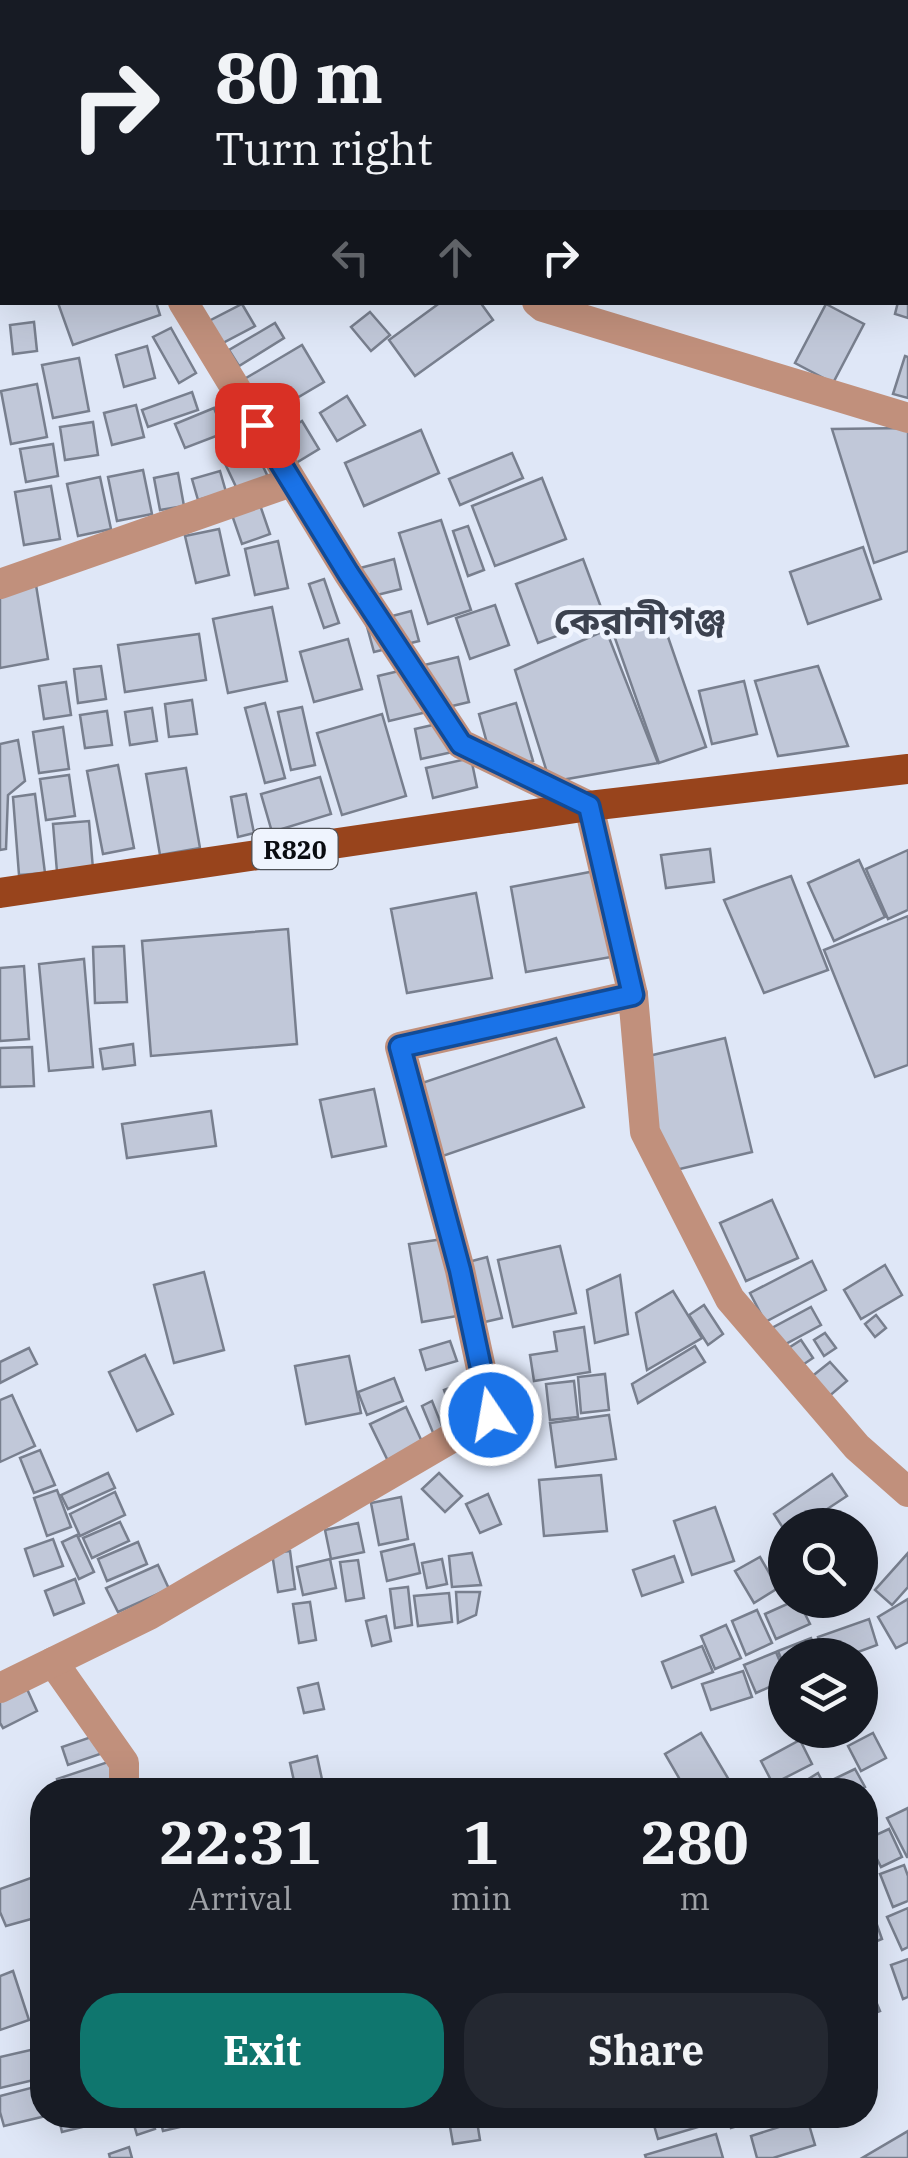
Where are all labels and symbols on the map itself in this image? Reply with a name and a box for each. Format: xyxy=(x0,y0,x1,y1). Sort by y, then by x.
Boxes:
pin xyxy=(215,383,300,468)
district label: কেরানীগঞ্জ xyxy=(554,595,726,644)
road number: R820 xyxy=(252,829,338,869)
position arrow xyxy=(439,1363,543,1467)

